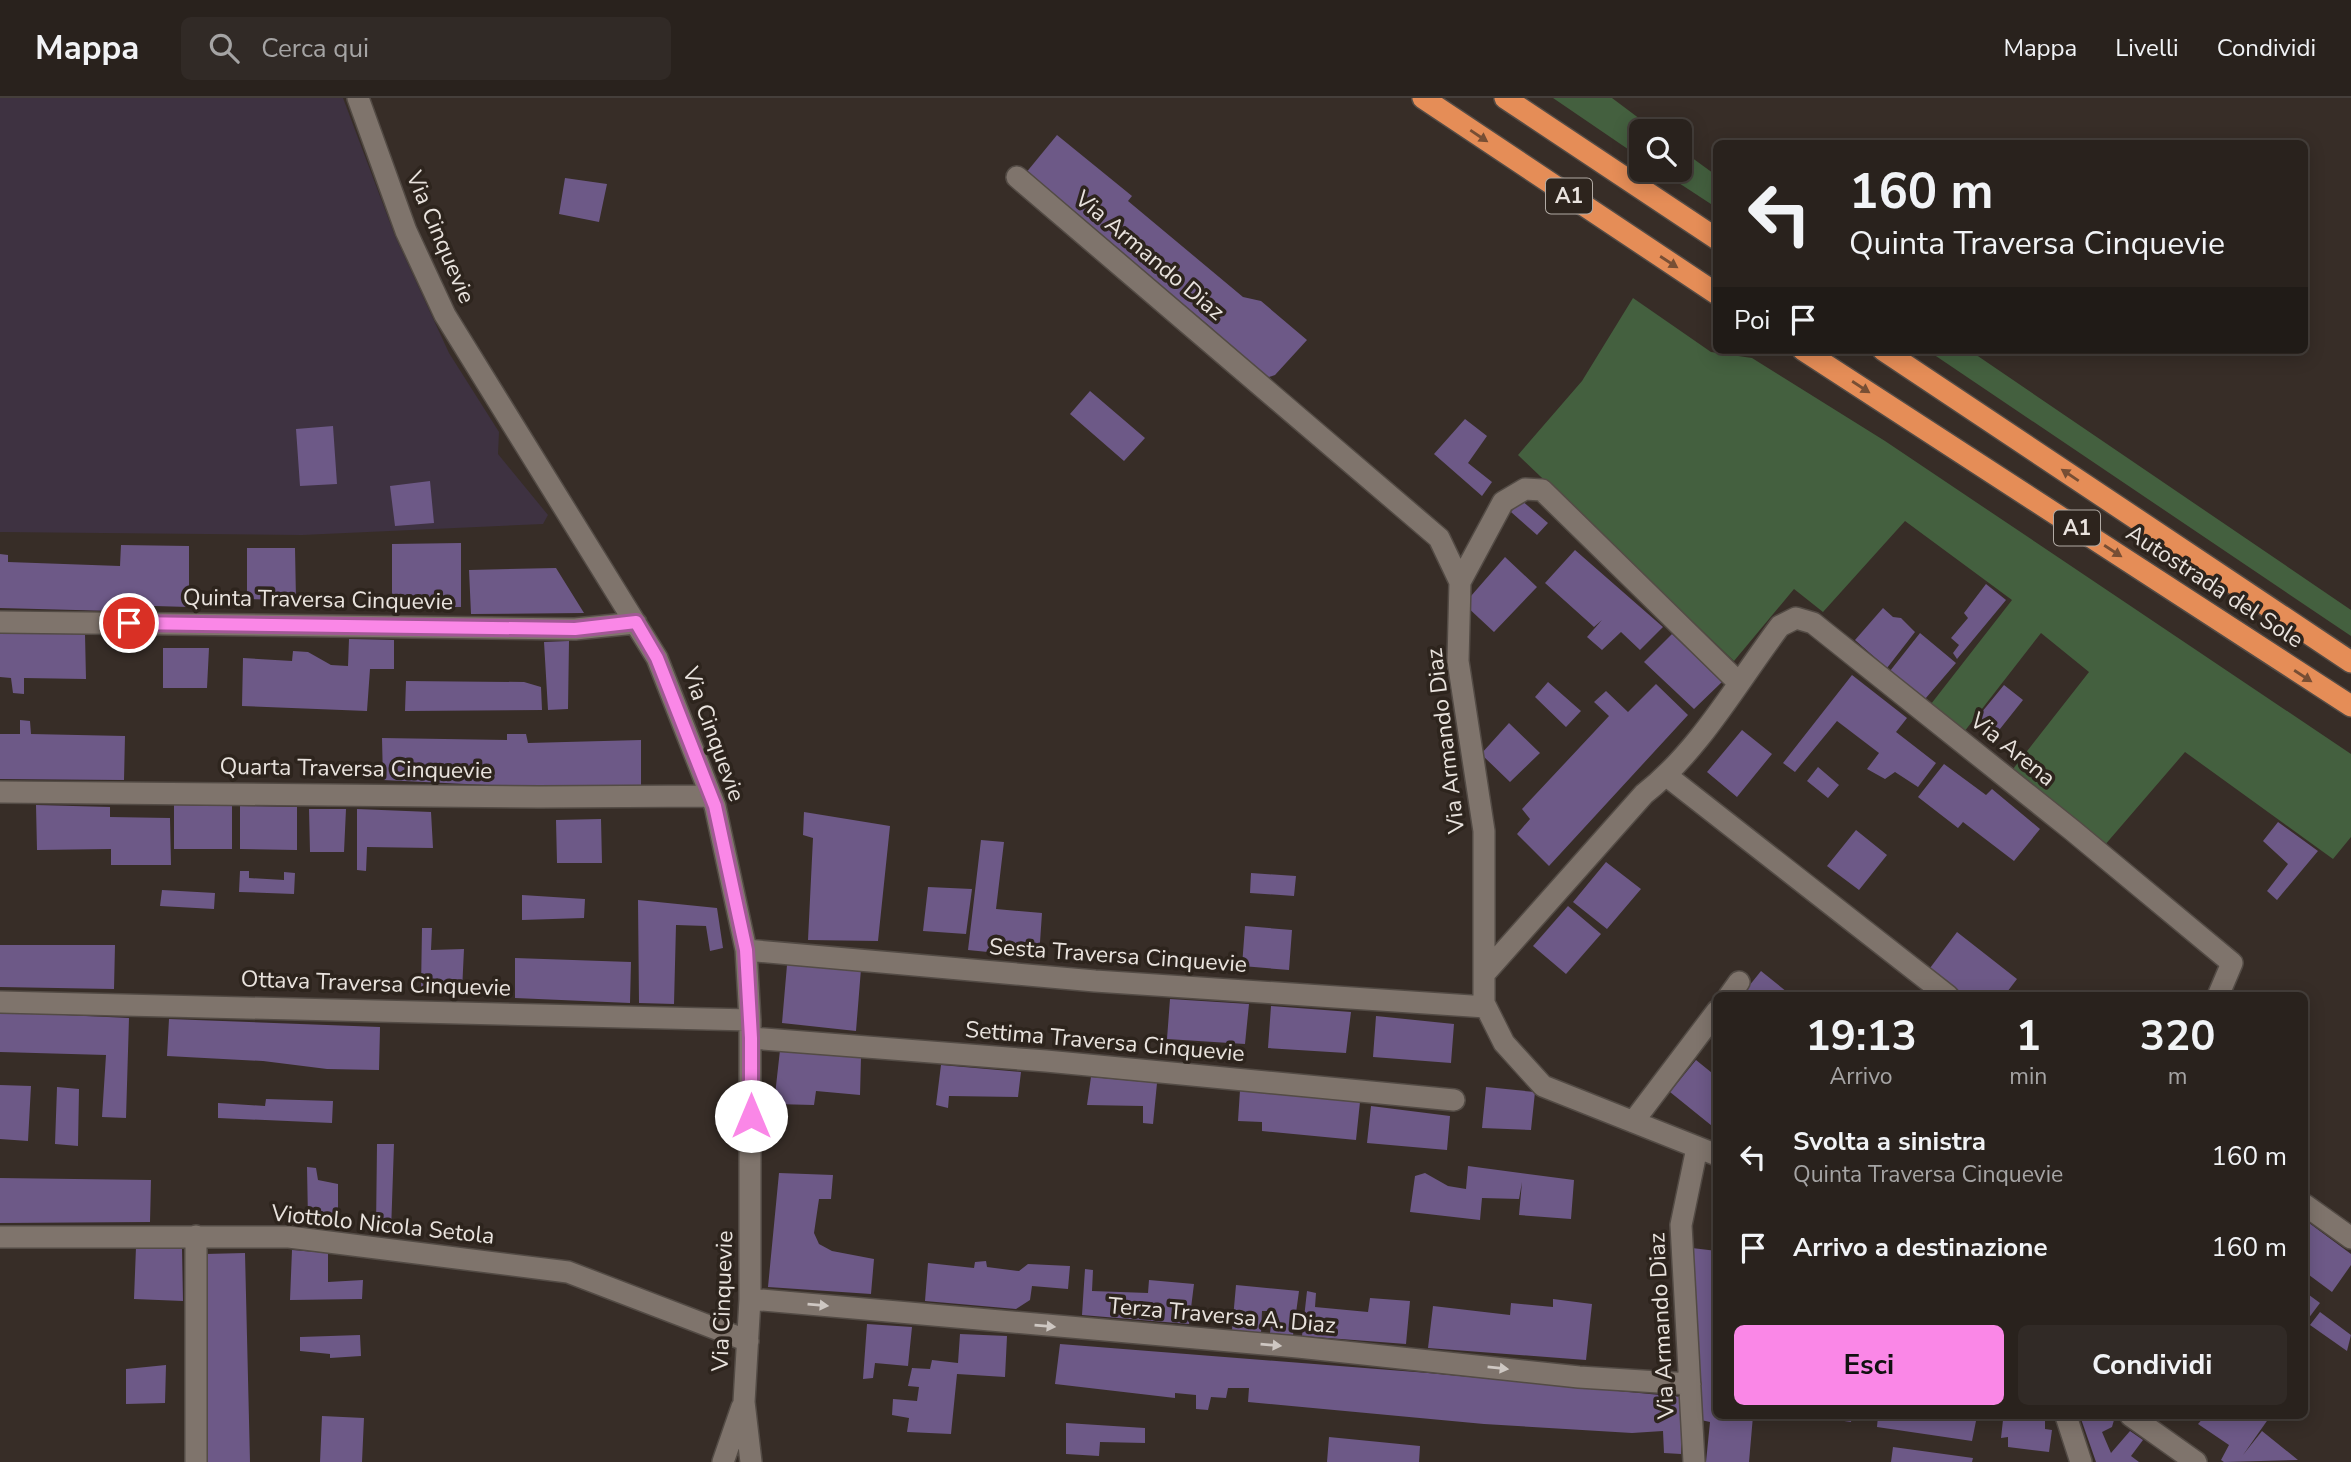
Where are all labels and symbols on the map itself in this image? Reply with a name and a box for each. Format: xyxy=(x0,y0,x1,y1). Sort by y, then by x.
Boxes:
one-way arrow xyxy=(1470,129,1488,143)
street label: Via Cinquevie xyxy=(398,165,482,308)
road number: A1 xyxy=(1546,178,1592,214)
street label: Via Armando Diaz xyxy=(1067,183,1231,327)
one-way arrow xyxy=(1659,256,1678,269)
one-way arrow xyxy=(1851,381,1870,394)
one-way arrow xyxy=(2060,468,2080,481)
road number: A1 xyxy=(2054,510,2100,546)
street label: Autostrada del Sole xyxy=(2120,517,2309,655)
one-way arrow xyxy=(2103,545,2123,558)
street label: Quinta Traversa Cinquevie xyxy=(183,582,453,617)
pin xyxy=(99,593,159,653)
street label: Via Armando Diaz xyxy=(1419,646,1472,836)
street label: Via Cinquevie xyxy=(675,662,752,806)
one-way arrow xyxy=(2294,669,2313,682)
street label: Via Arena xyxy=(1963,705,2062,793)
street label: Quarta Traversa Cinquevie xyxy=(219,751,493,786)
street label: Sesta Traversa Cinquevie xyxy=(988,931,1248,980)
street label: Ottava Traversa Cinquevie xyxy=(240,963,512,1004)
street label: Settima Traversa Cinquevie xyxy=(964,1014,1246,1069)
position arrow xyxy=(714,1079,788,1153)
street label: Viottolo Nicola Setola xyxy=(269,1197,496,1252)
street label: Via Cinquevie xyxy=(705,1230,740,1373)
street label: Via Armando Diaz xyxy=(1641,1232,1682,1421)
street label: Terza Traversa A. Diaz xyxy=(1107,1290,1337,1341)
one-way arrow xyxy=(807,1300,829,1311)
one-way arrow xyxy=(1034,1321,1056,1332)
one-way arrow xyxy=(1261,1340,1283,1351)
one-way arrow xyxy=(1487,1363,1509,1374)

